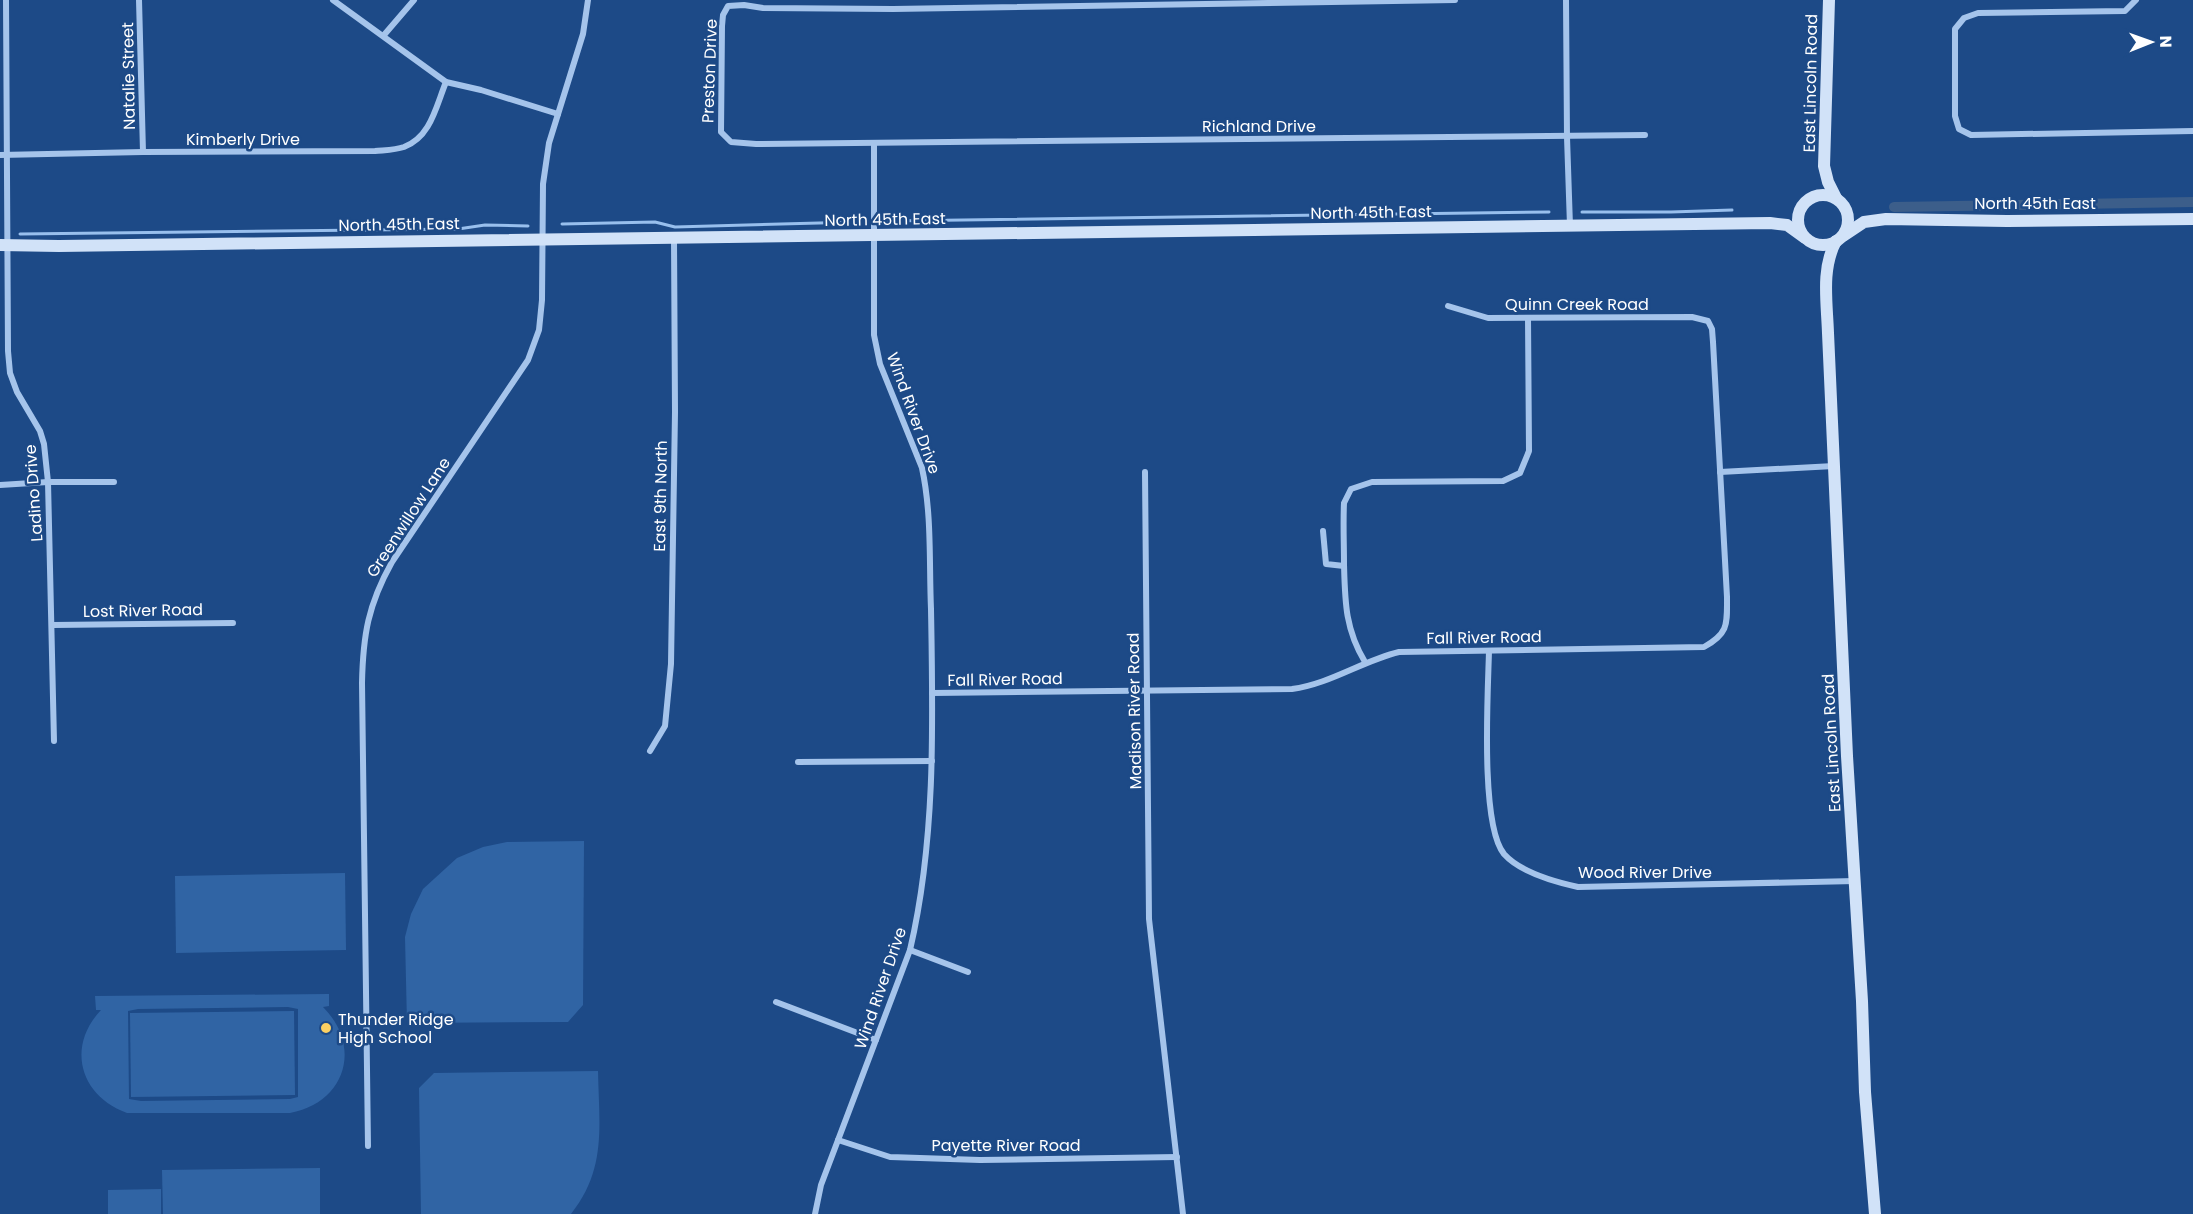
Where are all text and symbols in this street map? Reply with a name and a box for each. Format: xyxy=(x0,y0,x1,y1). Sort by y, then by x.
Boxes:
north arrow xyxy=(2121,12,2181,72)
street label: East Lincoln Road xyxy=(1798,14,1823,152)
street label: Preston Drive xyxy=(696,18,723,123)
street label: Natalie Street xyxy=(116,22,141,130)
text: N xyxy=(2154,36,2177,48)
street label: Richland Drive xyxy=(1202,115,1316,138)
street label: Kimberly Drive xyxy=(186,128,300,151)
street label: North 45th East xyxy=(1974,192,2096,215)
street label: North 45th East xyxy=(1310,200,1432,225)
street label: North 45th East xyxy=(824,207,946,232)
street label: North 45th East xyxy=(338,212,460,237)
street label: Quinn Creek Road xyxy=(1505,293,1649,316)
street label: Wind River Drive xyxy=(881,349,946,477)
street label: East 9th North xyxy=(648,440,673,552)
street label: Ladino Drive xyxy=(19,444,48,542)
street label: Greenwillow Lane xyxy=(361,453,456,582)
street label: Lost River Road xyxy=(83,598,203,623)
street label: Fall River Road xyxy=(1426,625,1542,650)
street label: Madison River Road xyxy=(1122,632,1147,790)
street label: Fall River Road xyxy=(947,667,1063,692)
street label: East Lincoln Road xyxy=(1816,673,1847,813)
street label: Wood River Drive xyxy=(1578,861,1712,884)
street label: Wind River Drive xyxy=(849,924,912,1052)
place label: Thunder Ridge High School xyxy=(338,1008,454,1049)
marker: Thunder Ridge High School xyxy=(319,1021,333,1035)
street label: Payette River Road xyxy=(931,1134,1081,1157)

